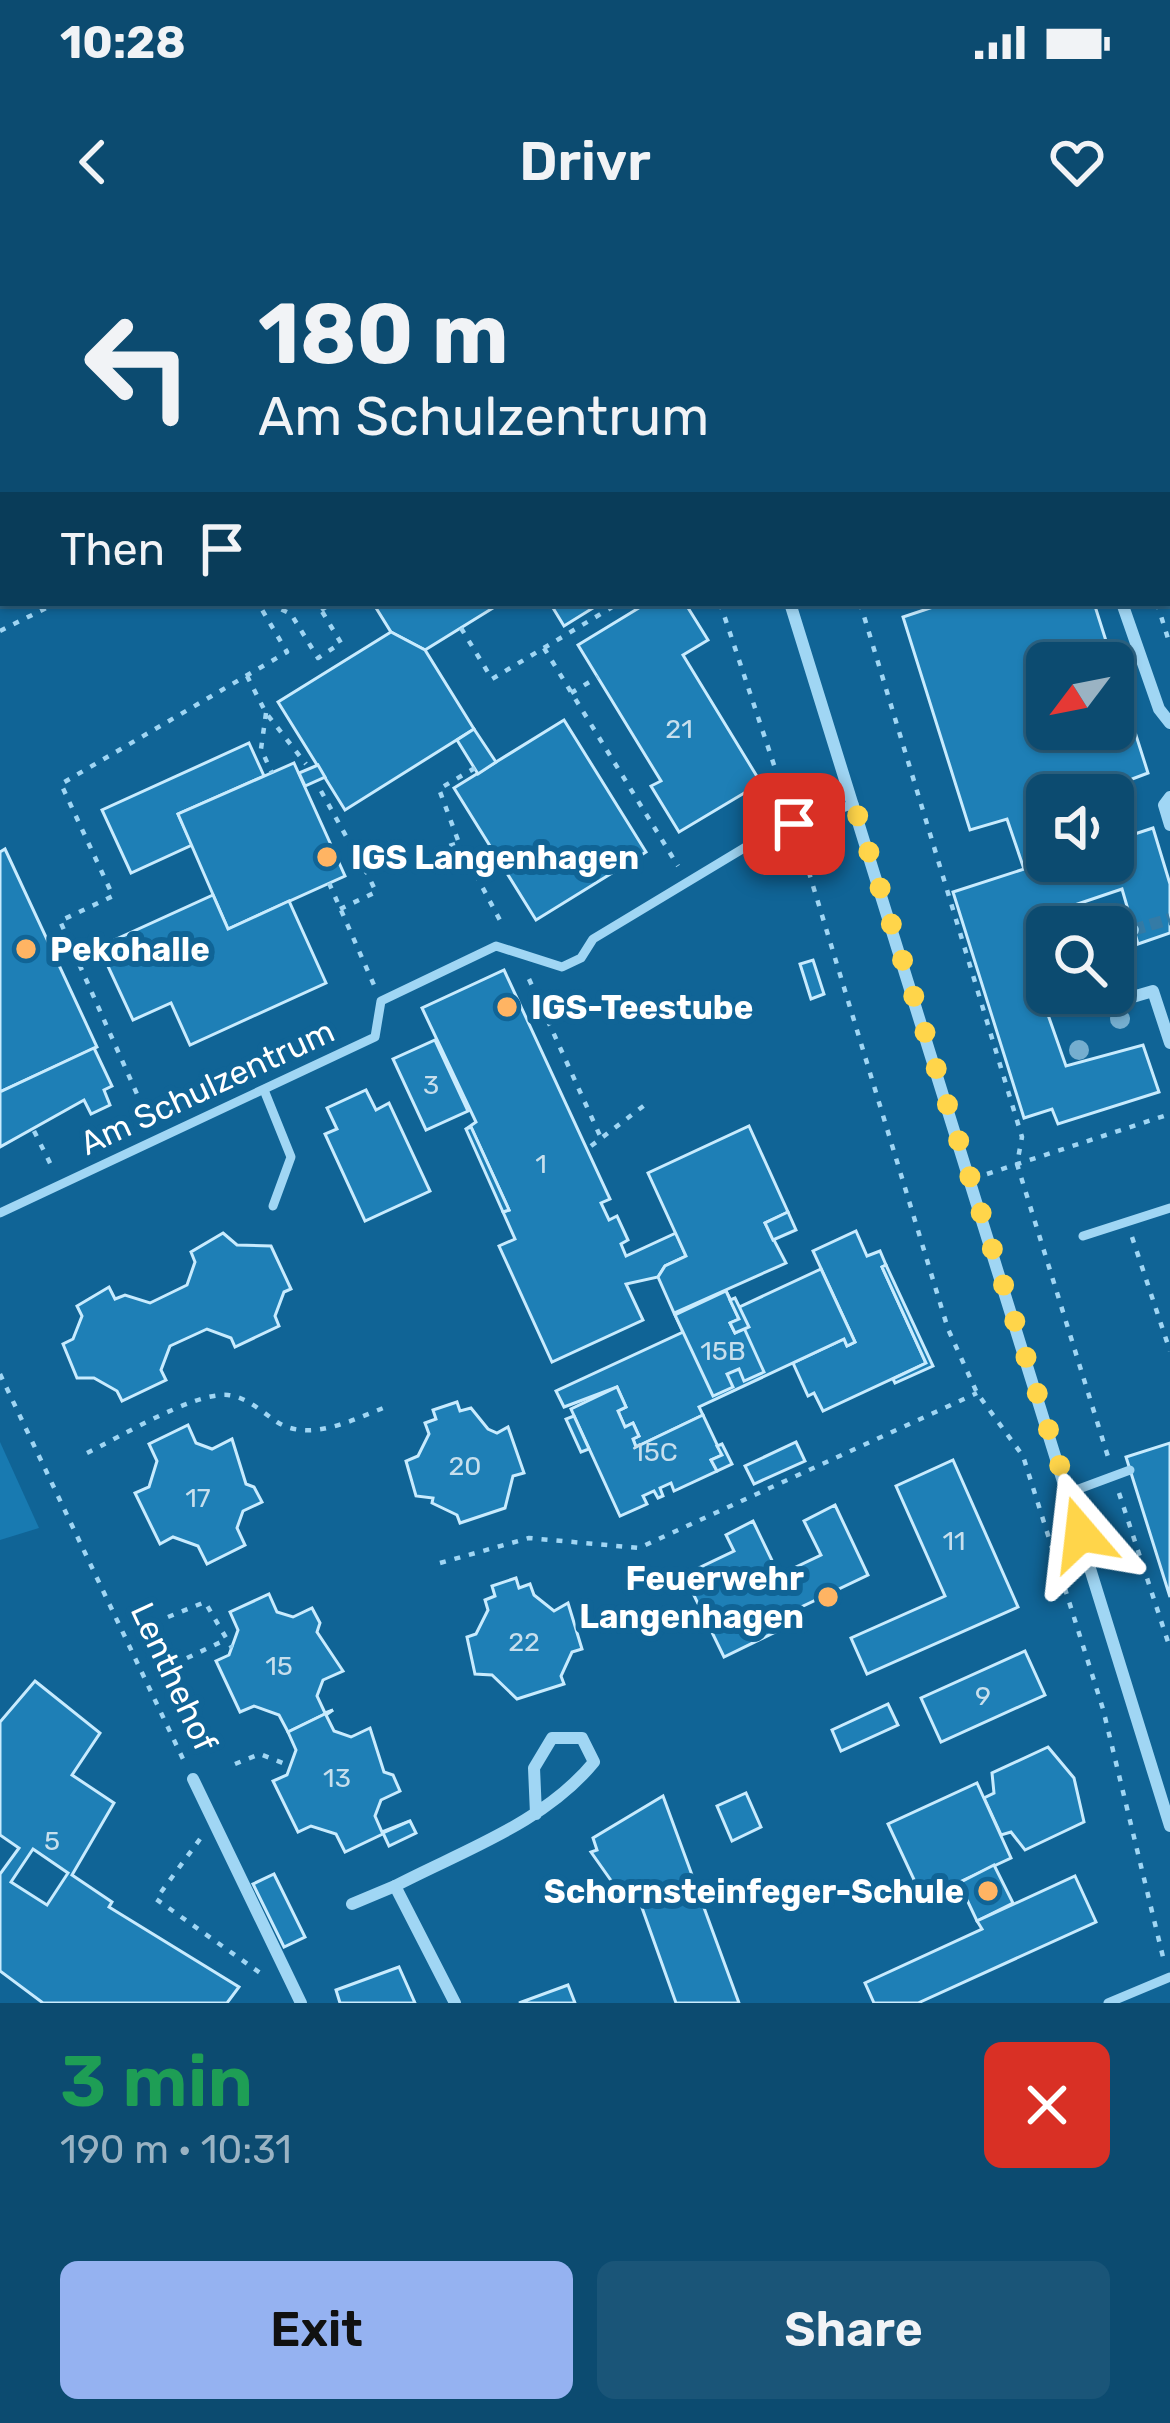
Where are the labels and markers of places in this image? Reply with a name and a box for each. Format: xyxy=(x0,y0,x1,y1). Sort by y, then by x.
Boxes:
pin xyxy=(743,773,845,875)
place label: IGS Langenhagen xyxy=(351,838,639,877)
marker: IGS Langenhagen xyxy=(314,844,340,870)
place label: Pekohalle xyxy=(50,930,210,969)
marker: Pekohalle xyxy=(13,936,39,962)
place label: IGS-Teestube xyxy=(531,988,753,1027)
marker: IGS-Teestube xyxy=(494,994,520,1020)
place label: Feuerwehr Langenhagen xyxy=(579,1559,804,1636)
marker: Feuerwehr Langenhagen xyxy=(815,1584,841,1610)
place label: Schornsteinfeger-Schule xyxy=(544,1872,964,1911)
marker: Schornsteinfeger-Schule xyxy=(975,1878,1001,1904)

